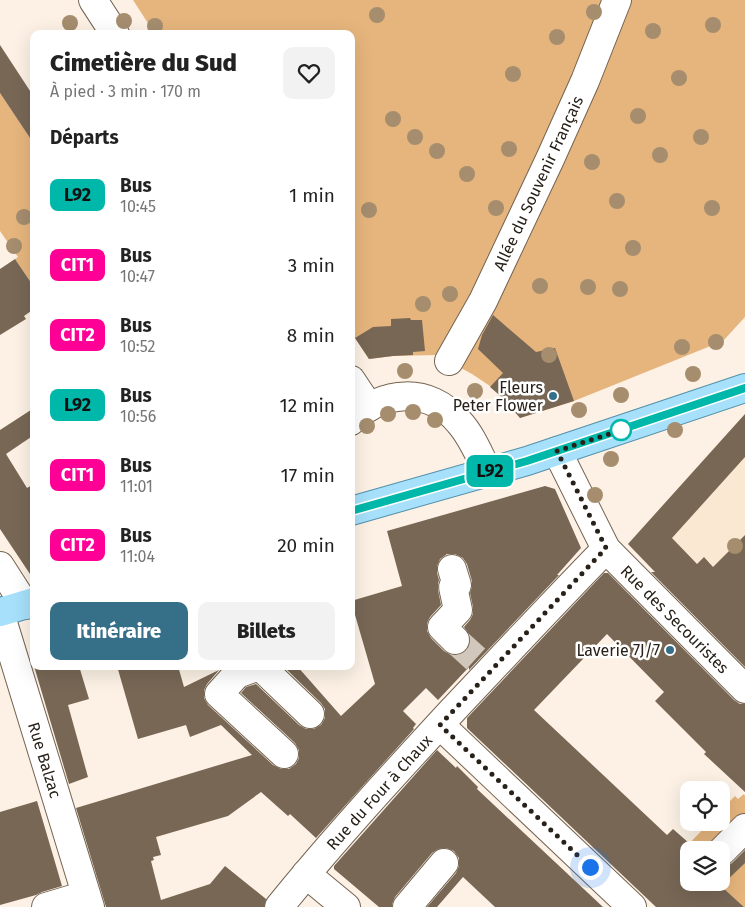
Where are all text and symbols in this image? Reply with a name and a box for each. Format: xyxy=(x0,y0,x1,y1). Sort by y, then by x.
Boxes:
button: heart xyxy=(283,47,335,99)
text: Cimetière du Sud xyxy=(50,49,237,77)
text: À pied · 3 min · 170 m xyxy=(50,82,201,101)
street label: Allée du Souvenir Français xyxy=(490,93,588,274)
text: Départs xyxy=(50,126,119,149)
text: Bus xyxy=(120,174,152,197)
text: L92 xyxy=(64,184,91,206)
text: 1 min xyxy=(289,184,335,207)
text: 10:45 xyxy=(120,197,156,216)
text: Bus xyxy=(120,244,152,267)
text: CIT1 xyxy=(61,254,94,276)
text: 3 min xyxy=(288,254,335,277)
text: 10:47 xyxy=(120,267,155,286)
text: Bus xyxy=(120,314,152,337)
text: CIT2 xyxy=(60,324,95,346)
text: 8 min xyxy=(287,324,335,347)
text: 10:52 xyxy=(120,337,156,356)
place label: Fleurs Peter Flower xyxy=(453,378,544,415)
text: Bus xyxy=(120,384,152,407)
marker: Fleurs Peter Flower xyxy=(547,390,559,402)
text: L92 xyxy=(64,394,91,416)
text: 12 min xyxy=(280,394,335,417)
text: 10:56 xyxy=(120,407,156,426)
unlabelled marker xyxy=(610,419,632,441)
text: Bus xyxy=(120,454,152,477)
line badge: L92 xyxy=(461,455,519,487)
text: L92 xyxy=(476,460,504,482)
text: CIT1 xyxy=(61,464,94,486)
text: 17 min xyxy=(281,464,335,487)
text: 11:01 xyxy=(120,477,153,496)
text: Bus xyxy=(120,524,152,547)
text: CIT2 xyxy=(60,534,95,556)
text: 20 min xyxy=(277,534,335,557)
text: 11:04 xyxy=(120,547,155,566)
street label: Rue des Secouristes xyxy=(617,561,733,677)
button: Itinéraire xyxy=(50,602,188,660)
button: Billets xyxy=(198,602,335,660)
place label: Laverie 7J/7 xyxy=(576,641,660,660)
marker: Laverie 7J/7 xyxy=(664,644,676,656)
street label: Rue Balzac xyxy=(24,720,65,801)
street label: Rue du Four à Chaux xyxy=(323,731,436,854)
map controls xyxy=(680,781,730,891)
button: locate xyxy=(680,781,730,831)
button: layers xyxy=(680,841,730,891)
your location xyxy=(578,855,603,880)

